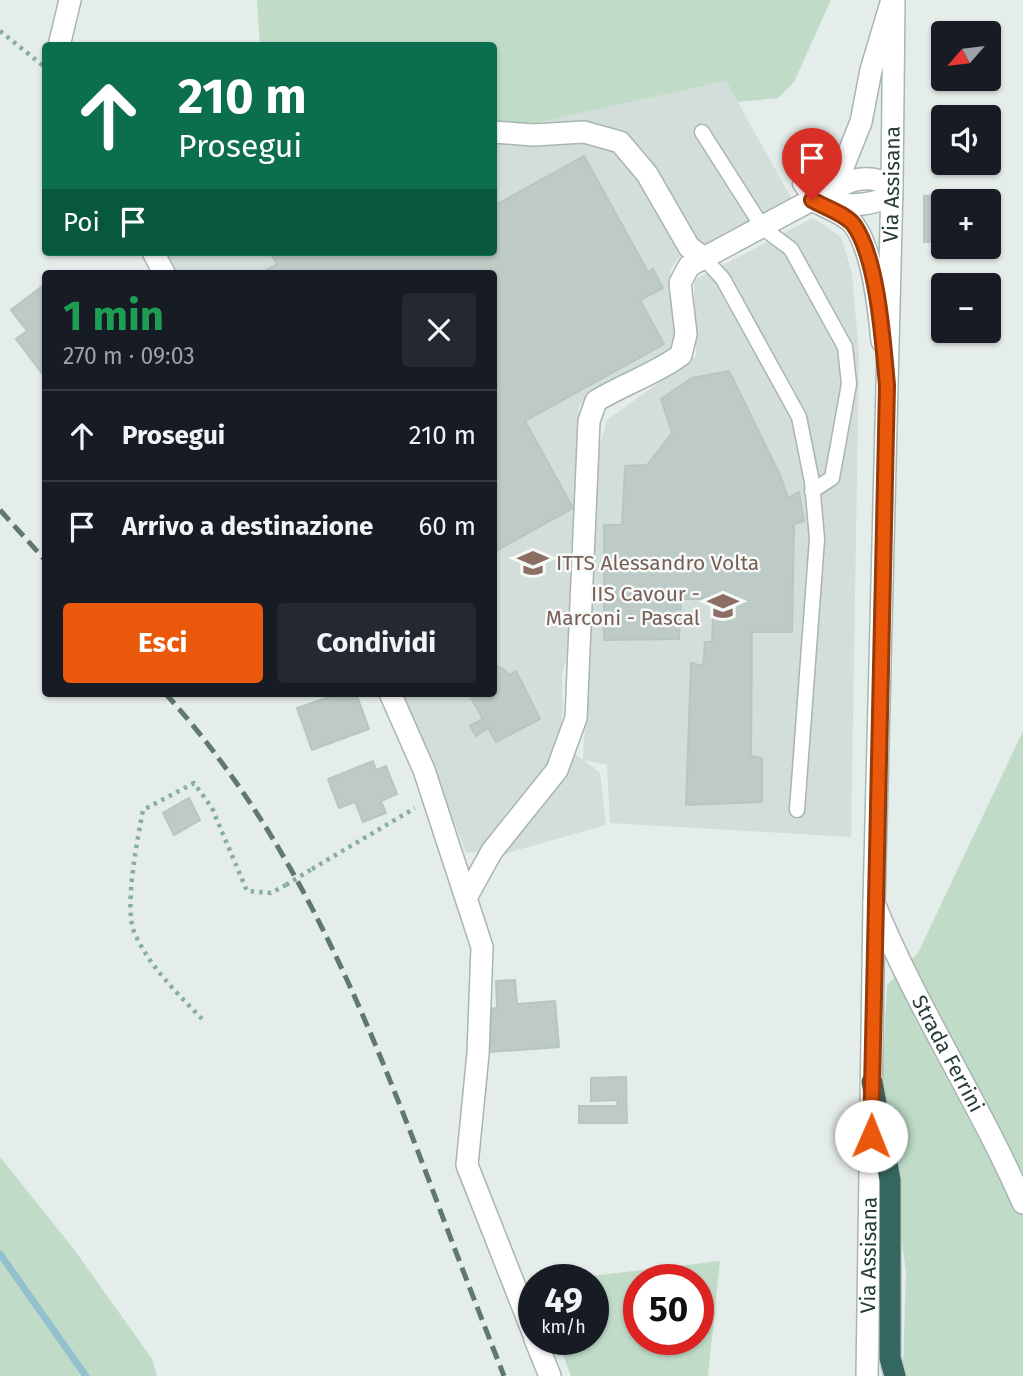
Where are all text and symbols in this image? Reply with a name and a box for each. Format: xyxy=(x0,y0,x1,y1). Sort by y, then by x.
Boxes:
north arrow xyxy=(931,21,1001,91)
map controls xyxy=(931,21,1001,343)
text: 210 m xyxy=(178,67,307,126)
icon: ahead xyxy=(63,70,154,161)
button: sound xyxy=(931,105,1001,175)
street label: Via Assisana xyxy=(878,126,906,243)
text: Prosegui xyxy=(178,127,302,165)
pin xyxy=(782,128,842,200)
icon: arrive xyxy=(793,139,831,177)
button: + xyxy=(931,189,1001,259)
icon: arrive xyxy=(114,203,152,241)
text: Poi xyxy=(63,207,100,238)
button: − xyxy=(931,273,1001,343)
text: 1 min xyxy=(63,291,164,341)
button: close xyxy=(402,293,476,367)
text: 270 m · 09:03 xyxy=(63,342,195,370)
icon: ahead xyxy=(63,417,101,455)
text: Prosegui xyxy=(122,420,225,451)
text: 210 m xyxy=(409,420,476,451)
icon: arrive xyxy=(63,508,101,546)
text: Arrivo a destinazione xyxy=(122,511,373,542)
text: 60 m xyxy=(418,511,476,542)
school or university icon: ITTS Alessandro Volta xyxy=(516,546,550,580)
place label: ITTS Alessandro Volta xyxy=(556,550,759,576)
place label: IIS Cavour - Marconi - Pascal xyxy=(546,581,700,631)
school or university icon: IIS Cavour - Marconi - Pascal xyxy=(706,589,740,623)
button: Esci xyxy=(63,603,263,683)
button: Condividi xyxy=(277,603,476,683)
street label: Strada Ferrini xyxy=(906,991,990,1117)
position arrow xyxy=(834,1099,908,1173)
street label: Via Assisana xyxy=(855,1196,883,1314)
speed limit sign: 50 xyxy=(623,1264,714,1355)
text: 49 xyxy=(544,1279,583,1321)
text: km/h xyxy=(541,1316,586,1338)

